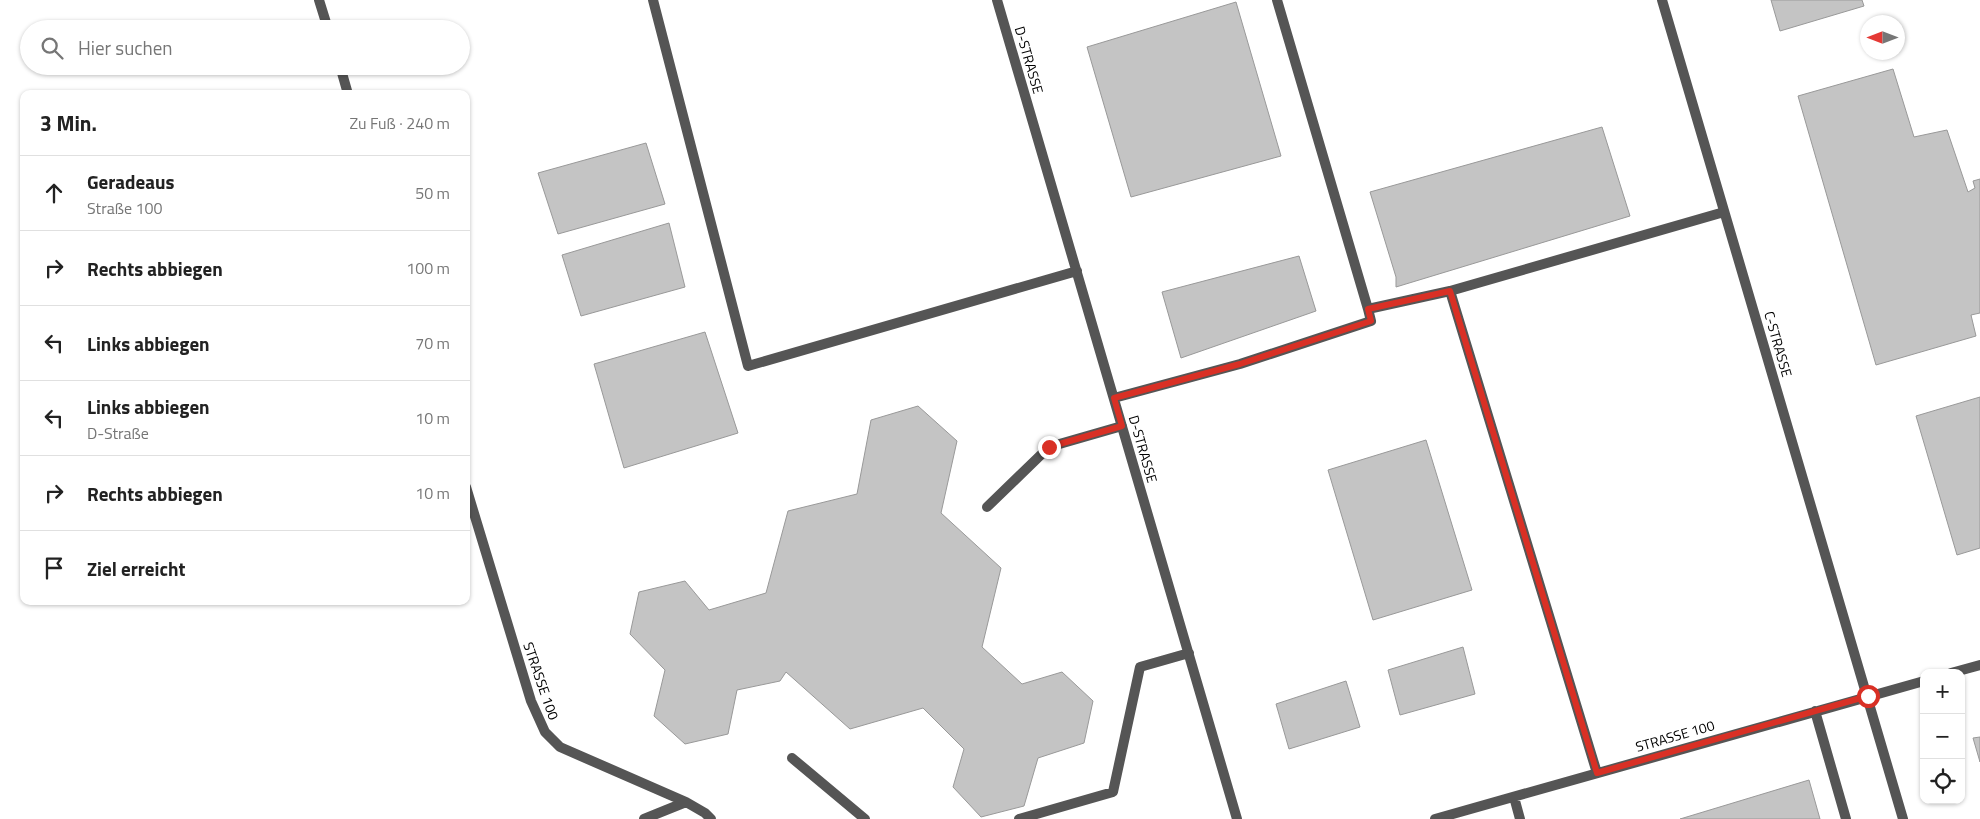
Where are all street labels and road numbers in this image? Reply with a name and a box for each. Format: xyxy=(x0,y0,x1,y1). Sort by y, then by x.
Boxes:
street label: D-STRASSE xyxy=(1010,24,1049,96)
street label: C-STRASSE xyxy=(1759,308,1798,379)
street label: D-STRASSE xyxy=(1124,413,1163,485)
street label: STRASSE 100 xyxy=(518,639,565,723)
street label: STRASSE 100 xyxy=(1633,714,1717,757)

